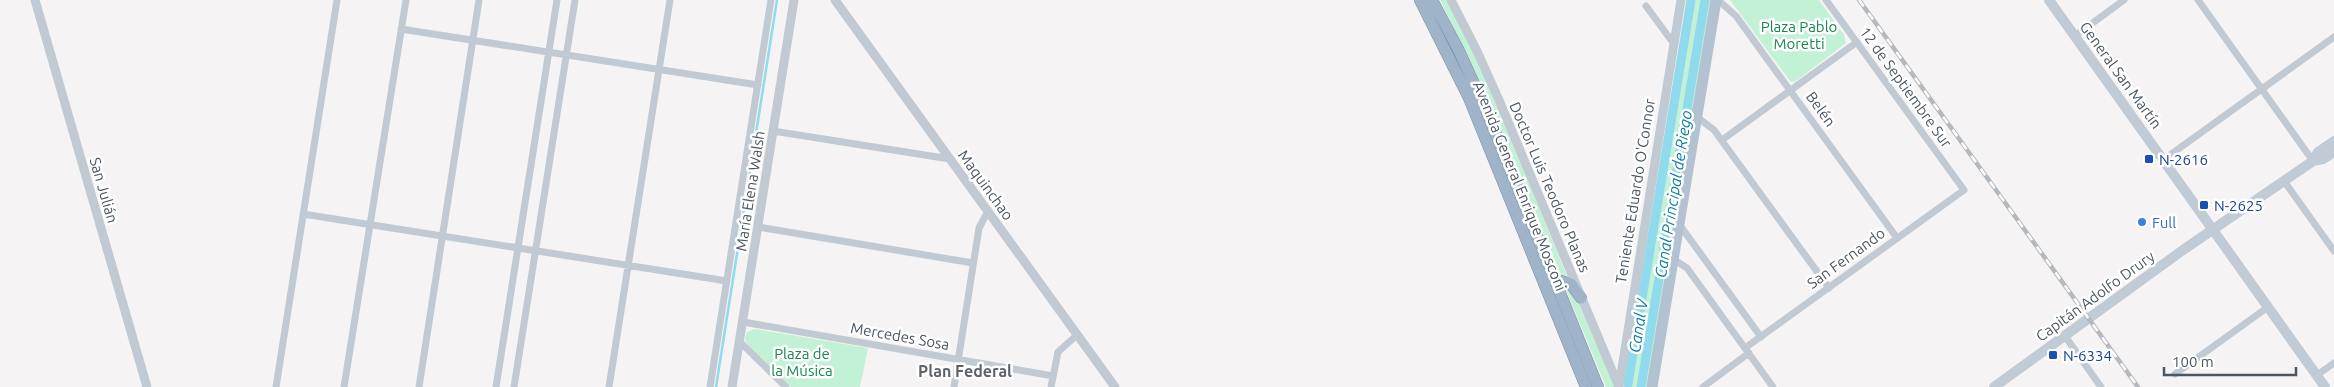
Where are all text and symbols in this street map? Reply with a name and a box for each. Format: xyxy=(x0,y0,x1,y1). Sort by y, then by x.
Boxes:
park label: Plaza Pablo Moretti xyxy=(1761,18,1837,52)
street label: General San Martín xyxy=(2077,18,2165,132)
street label: 12 de Septiembre Sur xyxy=(1857,23,1956,151)
street label: Avenida General Enrique Mosconi xyxy=(1470,79,1570,293)
street label: Belén xyxy=(1803,88,1839,130)
street label: Teniente Eduardo O'Connor xyxy=(1612,97,1658,285)
street label: Doctor Luis Teodoro Planas xyxy=(1506,99,1594,275)
water label: Canal Principal de Riego xyxy=(1651,109,1695,279)
street label: María Elena Walsh xyxy=(732,129,768,253)
street label: Maquinchao xyxy=(955,147,1017,223)
place label: N-2616 xyxy=(2159,151,2208,168)
marker: N-2616 xyxy=(2143,153,2155,165)
street label: San Julián xyxy=(87,155,121,225)
place label: N-2625 xyxy=(2214,197,2263,214)
marker: N-2625 xyxy=(2198,199,2210,211)
place label: Full xyxy=(2152,214,2176,231)
marker: Full xyxy=(2136,216,2148,228)
street label: San Fernando xyxy=(1804,224,1888,292)
street label: Capitán Adolfo Drury xyxy=(2033,247,2157,345)
water label: Canal V xyxy=(1625,296,1651,354)
street label: Mercedes Sosa xyxy=(849,319,951,353)
scale bar xyxy=(2164,344,2296,376)
park label: Plaza de la Música xyxy=(771,345,833,379)
place label: N-6334 xyxy=(2063,347,2112,364)
marker: N-6334 xyxy=(2047,349,2059,361)
text: 100 m xyxy=(2172,353,2214,370)
district label: Plan Federal xyxy=(918,362,1012,380)

